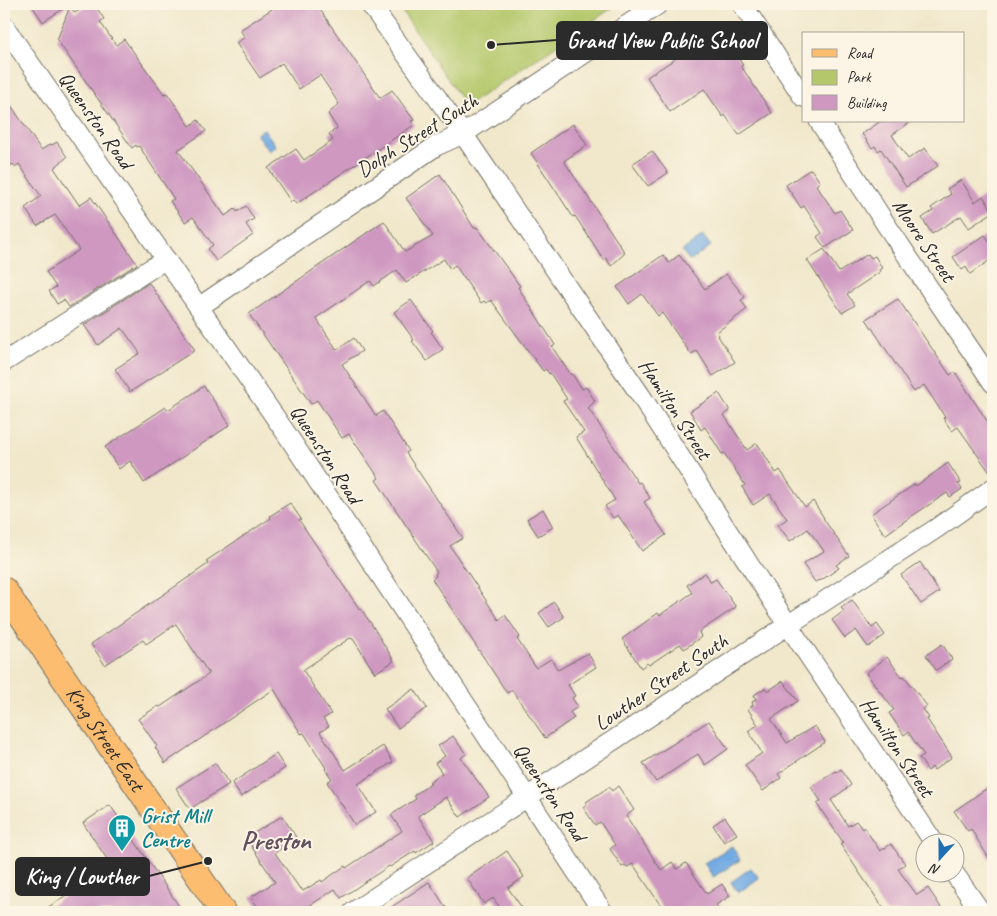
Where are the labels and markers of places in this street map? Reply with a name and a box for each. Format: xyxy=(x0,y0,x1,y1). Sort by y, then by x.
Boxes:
callout: Grand View Public School xyxy=(557,22,767,59)
place label: Grist Mill Centre xyxy=(141,803,214,853)
building icon: Grist Mill Centre xyxy=(107,813,137,852)
callout: King / Lowther xyxy=(16,858,149,895)

